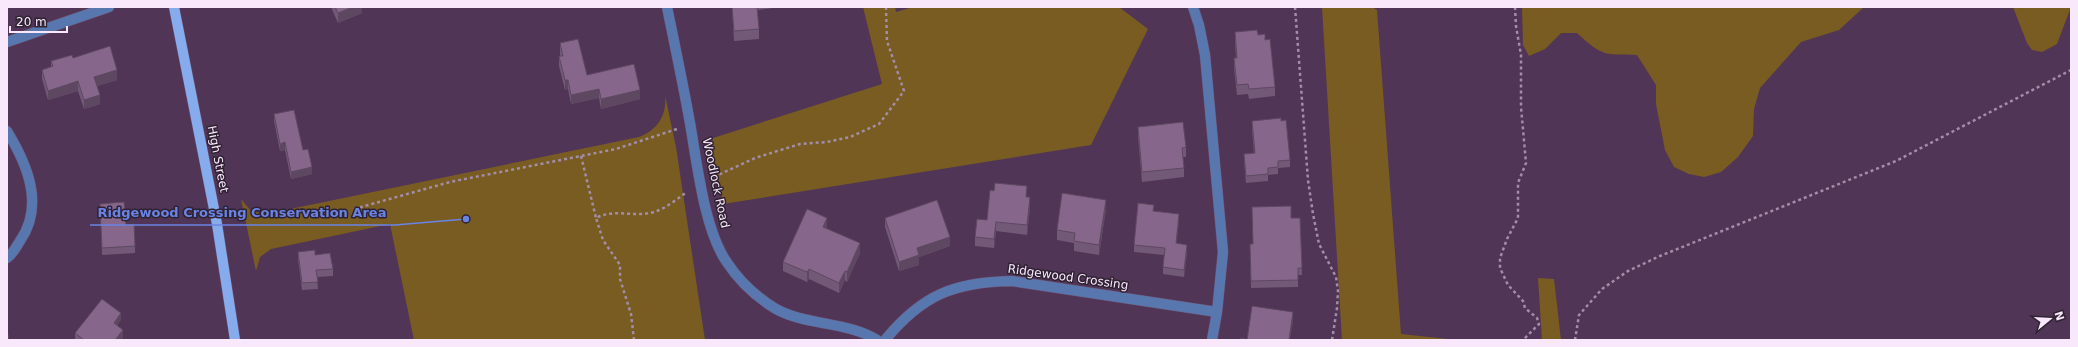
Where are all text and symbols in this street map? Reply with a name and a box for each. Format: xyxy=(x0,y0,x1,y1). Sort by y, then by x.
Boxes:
scale bar xyxy=(10,8,67,34)
text: 20 m xyxy=(16,15,47,29)
street label: High Street xyxy=(205,124,231,194)
street label: Woodlock Road xyxy=(700,137,732,229)
callout: Ridgewood Crossing Conservation Area xyxy=(90,200,395,225)
text: Ridgewood Crossing Conservation Area xyxy=(98,205,386,220)
street label: Ridgewood Crossing xyxy=(1007,262,1129,292)
north arrow xyxy=(2030,299,2070,339)
text: N xyxy=(2051,310,2067,322)

